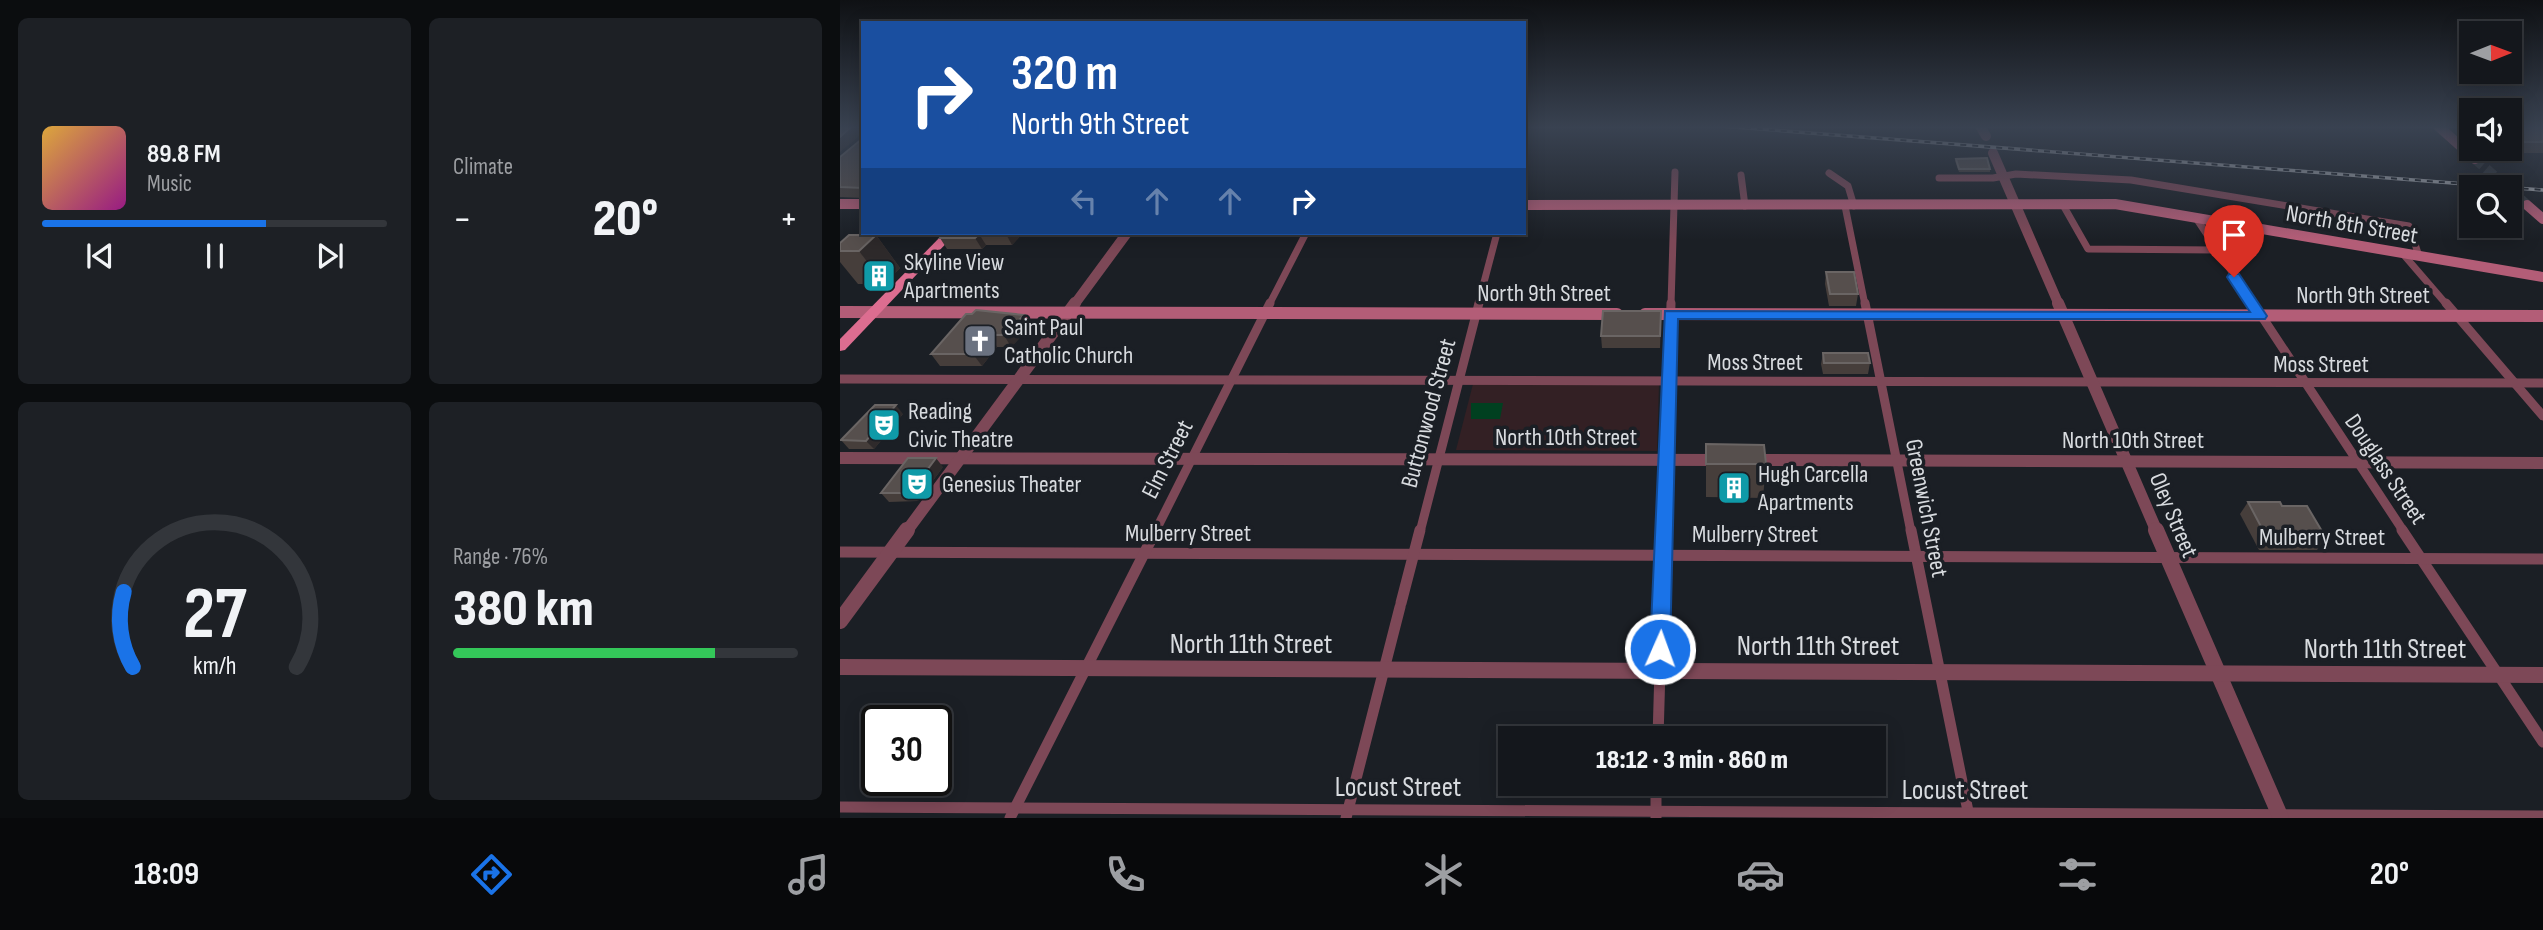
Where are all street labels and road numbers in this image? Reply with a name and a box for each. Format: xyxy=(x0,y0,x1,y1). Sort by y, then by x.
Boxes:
street label: North 8th Street xyxy=(2284,199,2420,250)
street label: North 9th Street xyxy=(1477,279,1611,308)
street label: North 9th Street xyxy=(2296,281,2430,310)
street label: Buttonwood Street xyxy=(1395,335,1462,491)
street label: Moss Street xyxy=(1707,348,1803,377)
street label: Moss Street xyxy=(2273,350,2369,379)
street label: Douglass Street xyxy=(2338,409,2433,530)
street label: Elm Street xyxy=(1135,415,1199,503)
street label: North 10th Street xyxy=(1495,423,1637,452)
street label: North 10th Street xyxy=(2062,426,2204,455)
street label: Greenwich Street xyxy=(1899,436,1954,580)
street label: Oley Street xyxy=(2143,468,2204,562)
street label: Mulberry Street xyxy=(1125,519,1251,548)
street label: Mulberry Street xyxy=(1692,520,1818,549)
street label: Mulberry Street xyxy=(2259,523,2385,552)
street label: North 11th Street xyxy=(1170,628,1332,661)
street label: North 11th Street xyxy=(1737,630,1899,663)
street label: North 11th Street xyxy=(2304,633,2466,666)
street label: Locust Street xyxy=(1335,771,1461,804)
street label: Locust Street xyxy=(1902,774,2028,807)

